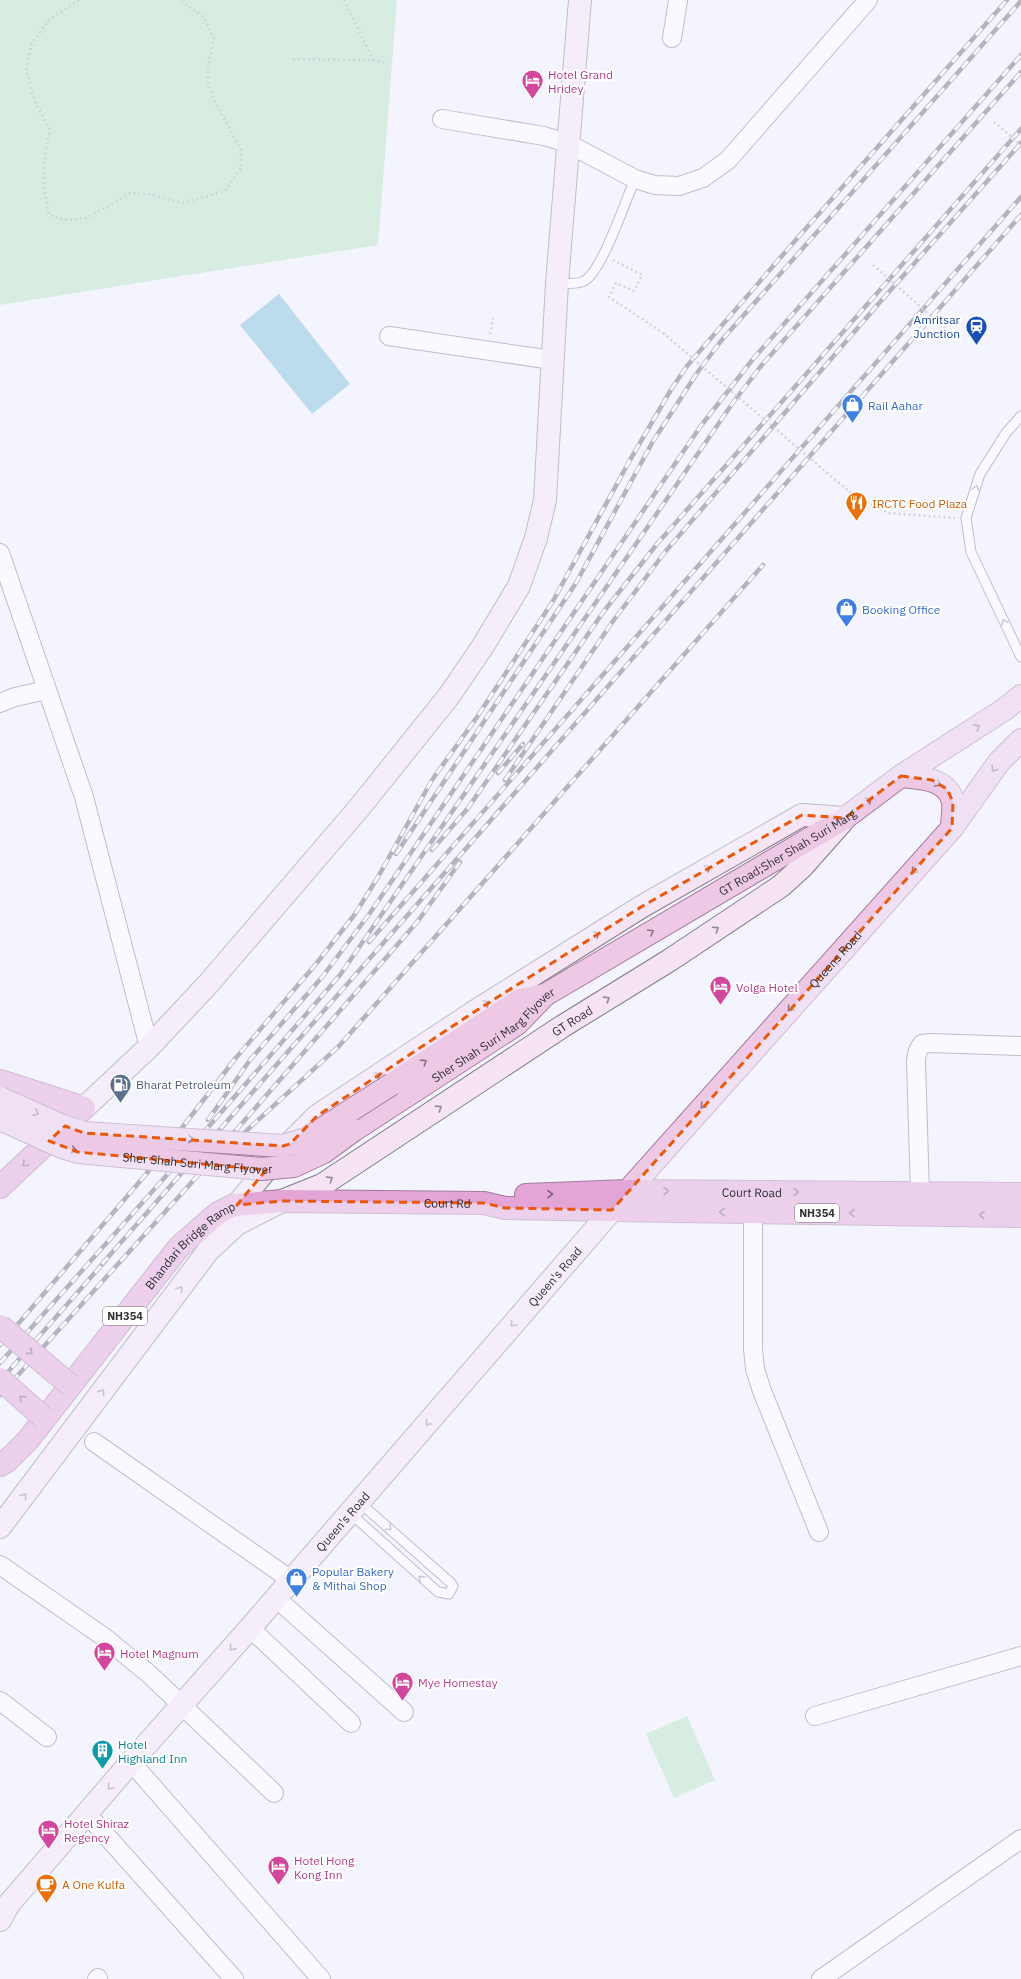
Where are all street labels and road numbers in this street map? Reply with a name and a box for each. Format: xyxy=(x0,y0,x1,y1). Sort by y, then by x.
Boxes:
street label: GT Road;Sher Shah Suri Marg xyxy=(716,805,859,898)
street label: Queens Road xyxy=(805,927,864,991)
street label: Sher Shah Suri Marg Flyover xyxy=(429,983,557,1085)
street label: GT Road xyxy=(549,1002,595,1039)
street label: Sher Shah Suri Marg Flyover xyxy=(122,1149,274,1177)
street label: Court Road xyxy=(722,1184,782,1200)
street label: Court Rd xyxy=(424,1195,471,1210)
street label: Bhandari Bridge Ramp xyxy=(141,1198,237,1292)
road number: NH354 xyxy=(795,1204,839,1222)
street label: Queen's Road xyxy=(525,1243,585,1309)
road number: NH354 xyxy=(103,1307,147,1325)
street label: Queen's Road xyxy=(312,1488,372,1554)

